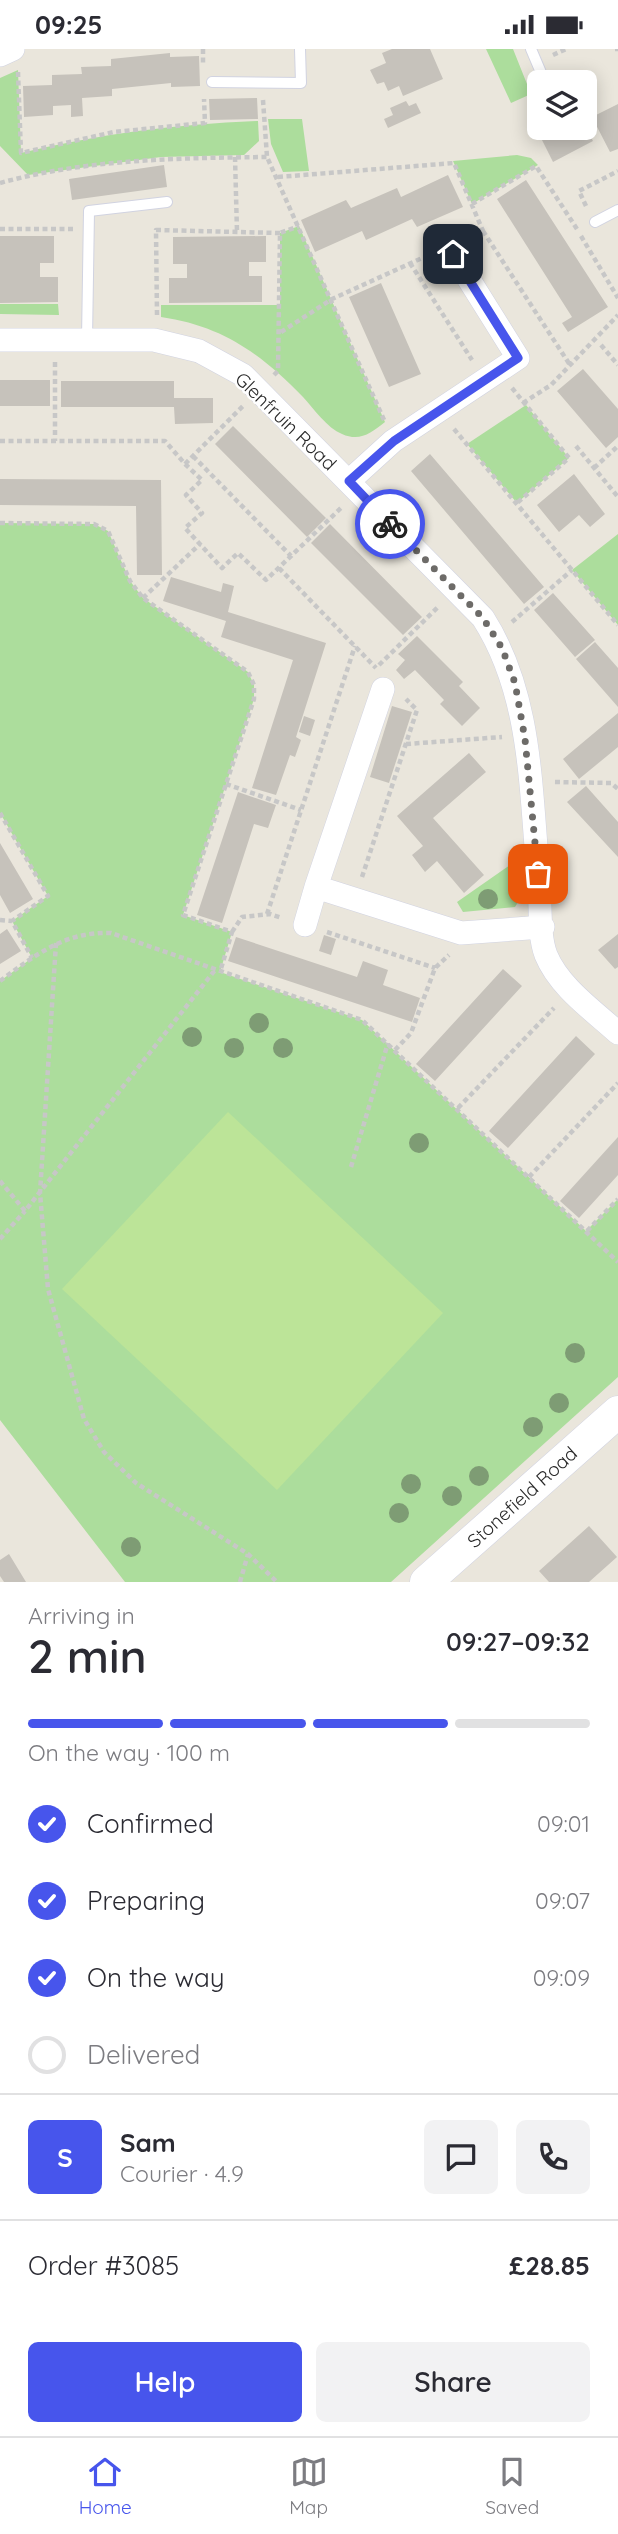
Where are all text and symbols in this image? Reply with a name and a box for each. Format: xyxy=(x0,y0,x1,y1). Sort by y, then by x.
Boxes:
text: 09:25 xyxy=(35,8,103,41)
map controls xyxy=(527,70,597,140)
button: layers xyxy=(527,70,597,140)
pin xyxy=(423,224,483,284)
icon: home xyxy=(434,235,472,273)
street label: Glenfruin Road xyxy=(230,367,342,475)
courier xyxy=(355,489,425,559)
icon: bike xyxy=(371,505,409,543)
pin xyxy=(508,844,568,904)
icon: bag xyxy=(519,855,557,893)
street label: Stonefield Road xyxy=(462,1441,582,1553)
text: Arriving in xyxy=(28,1601,135,1630)
text: 09:27–09:32 xyxy=(446,1625,590,1658)
text: 2 min xyxy=(28,1627,147,1685)
text: On the way · 100 m xyxy=(28,1738,230,1767)
icon: check xyxy=(28,1805,66,1843)
text: Confirmed xyxy=(87,1807,214,1840)
text: 09:01 xyxy=(537,1809,590,1838)
icon: check xyxy=(28,1882,66,1920)
text: Preparing xyxy=(87,1884,205,1917)
text: 09:07 xyxy=(535,1886,590,1915)
icon: check xyxy=(28,1959,66,1997)
text: On the way xyxy=(87,1961,225,1994)
text: 09:09 xyxy=(533,1963,590,1992)
text: Delivered xyxy=(87,2038,200,2071)
button: chat xyxy=(424,2120,498,2194)
button: phone xyxy=(516,2120,590,2194)
text: Sam xyxy=(120,2126,176,2159)
text: S xyxy=(57,2141,73,2174)
text: Courier · 4.9 xyxy=(120,2159,244,2188)
text: Order #3085 xyxy=(28,2249,179,2282)
text: £28.85 xyxy=(509,2249,590,2282)
button: Help xyxy=(28,2342,302,2422)
button: Share xyxy=(316,2342,590,2422)
tab: Home xyxy=(79,2453,132,2519)
tab: Map xyxy=(289,2453,328,2519)
tab: Saved xyxy=(485,2453,539,2519)

